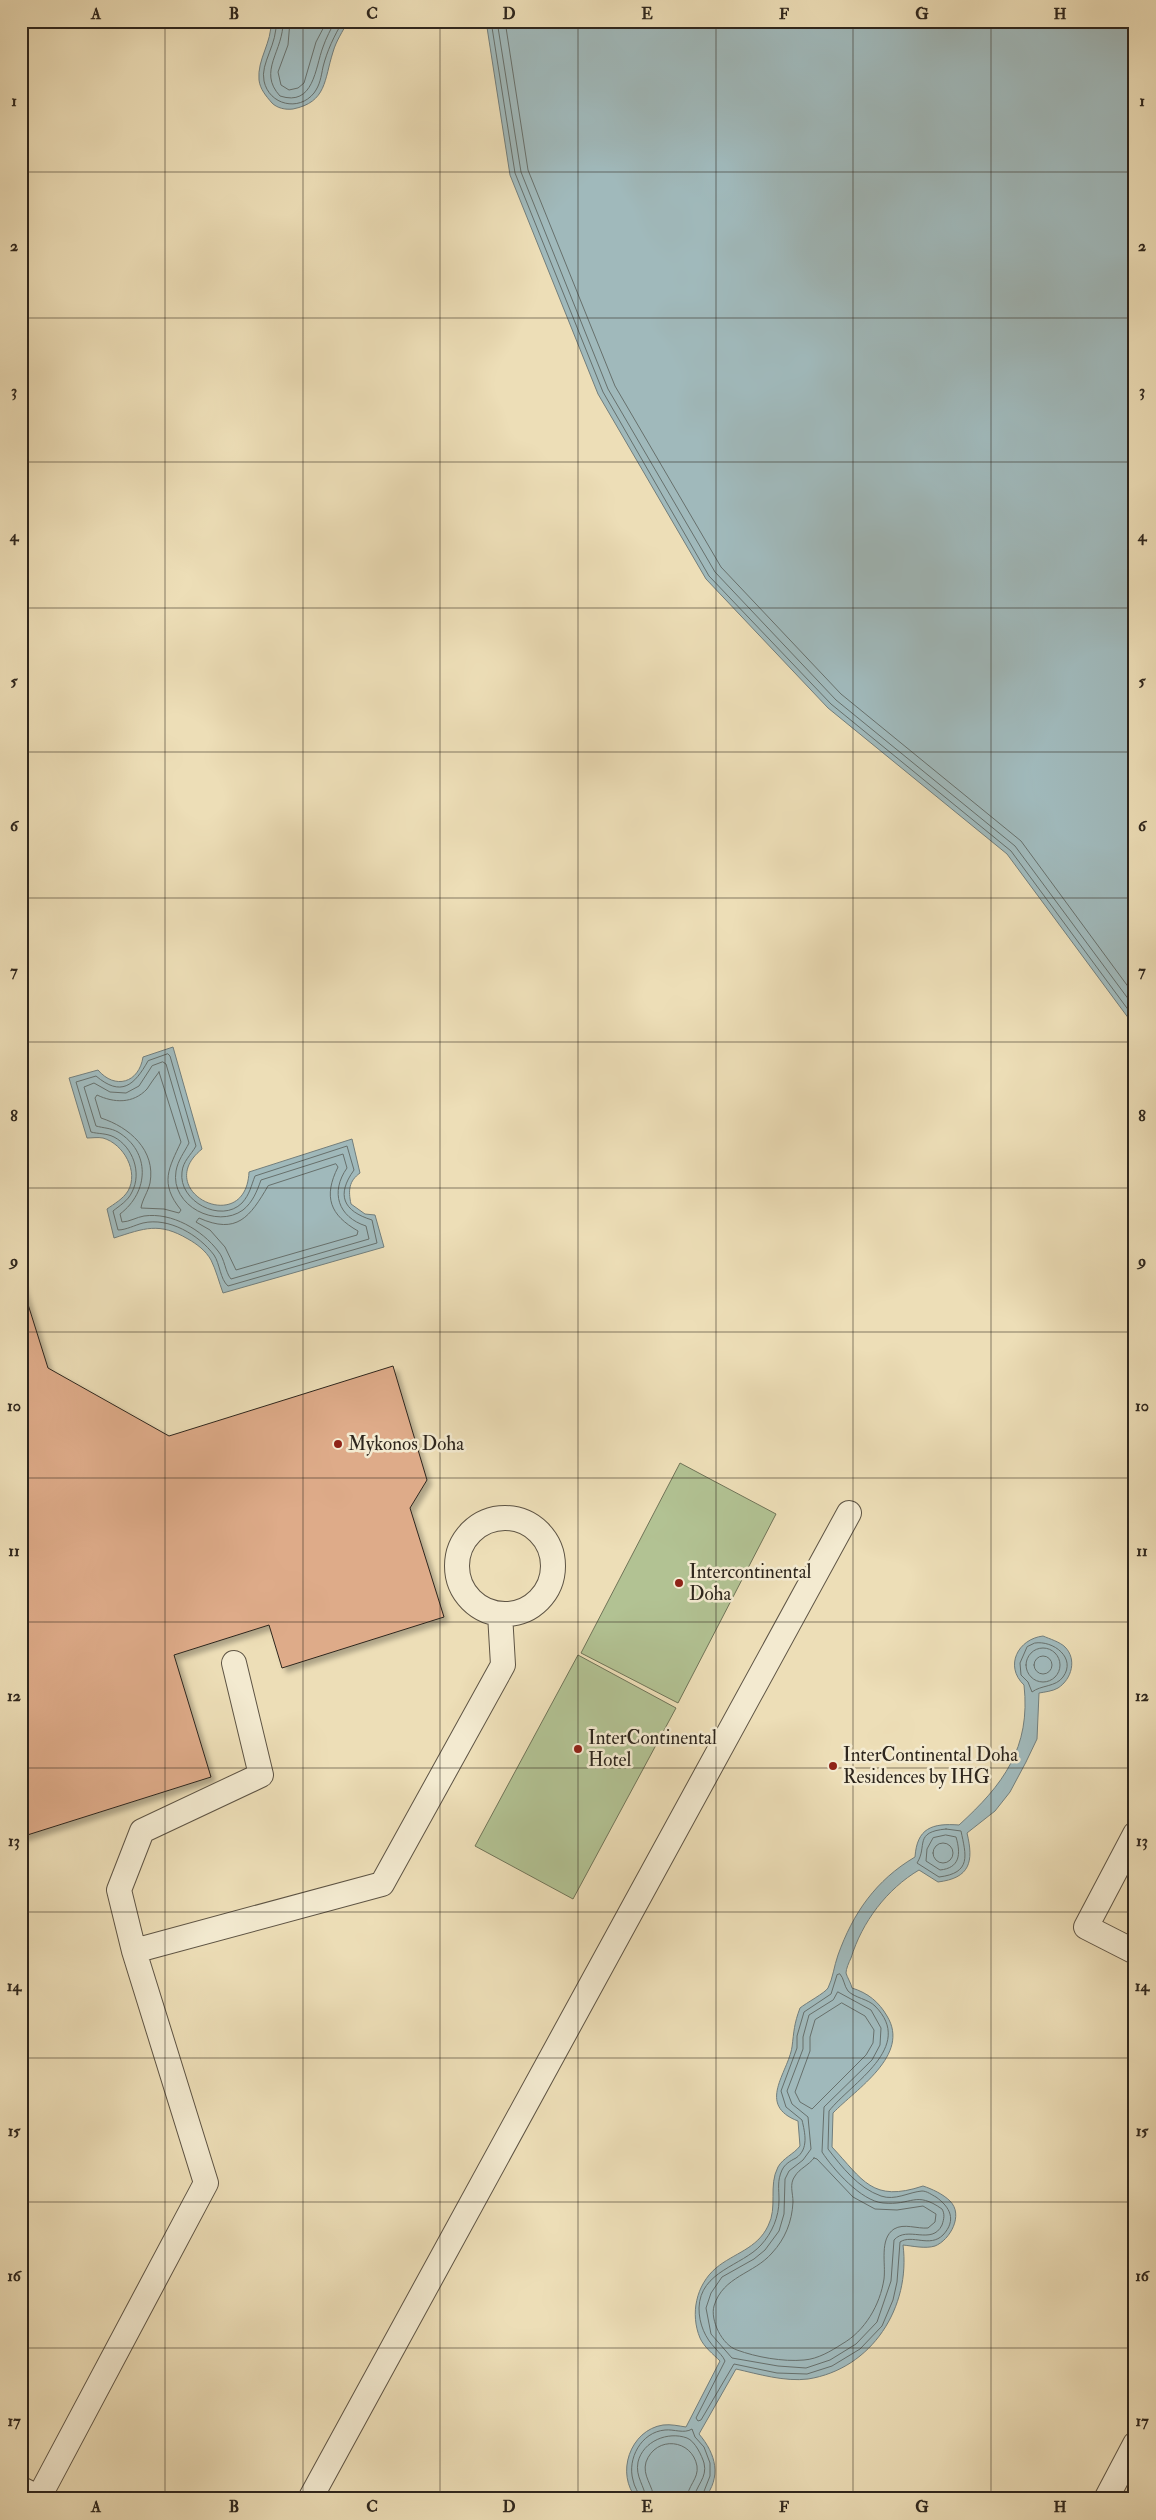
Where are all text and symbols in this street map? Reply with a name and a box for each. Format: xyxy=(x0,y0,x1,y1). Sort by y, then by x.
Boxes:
text: A xyxy=(90,4,102,24)
text: B xyxy=(229,4,239,24)
text: C xyxy=(366,4,378,24)
text: D xyxy=(502,4,516,24)
text: E xyxy=(641,4,653,24)
text: F xyxy=(779,4,789,24)
text: G xyxy=(915,4,929,24)
text: H xyxy=(1053,4,1067,24)
text: 1 xyxy=(11,91,17,111)
text: 1 xyxy=(1139,91,1145,111)
text: 2 xyxy=(10,236,18,256)
text: 2 xyxy=(1138,236,1146,256)
text: 3 xyxy=(11,381,17,401)
text: 3 xyxy=(1139,381,1145,401)
text: 4 xyxy=(9,526,20,546)
text: 4 xyxy=(1137,526,1148,546)
text: 5 xyxy=(10,671,18,691)
text: 5 xyxy=(1138,671,1146,691)
text: 6 xyxy=(10,816,20,836)
text: 6 xyxy=(1138,816,1148,836)
text: 7 xyxy=(10,961,18,981)
text: 7 xyxy=(1138,961,1146,981)
text: 8 xyxy=(10,1106,18,1126)
text: 8 xyxy=(1138,1106,1146,1126)
text: 9 xyxy=(8,1251,18,1271)
text: 9 xyxy=(1136,1251,1146,1271)
text: 10 xyxy=(7,1396,21,1416)
text: 10 xyxy=(1135,1396,1149,1416)
place label: Mykonos Doha xyxy=(348,1432,464,1456)
marker: Mykonos Doha xyxy=(332,1438,344,1450)
text: 11 xyxy=(8,1541,20,1561)
text: 11 xyxy=(1136,1541,1148,1561)
place label: Intercontinental Doha xyxy=(689,1560,812,1606)
marker: Intercontinental Doha xyxy=(673,1577,685,1589)
text: 12 xyxy=(7,1686,21,1706)
text: 12 xyxy=(1135,1686,1149,1706)
place label: InterContinental Hotel xyxy=(588,1726,717,1772)
marker: InterContinental Hotel xyxy=(572,1743,584,1755)
place label: InterContinental Doha Residences by IHG xyxy=(843,1743,1018,1789)
marker: InterContinental Doha Residences by IHG xyxy=(827,1760,839,1772)
text: 13 xyxy=(8,1831,20,1851)
text: 13 xyxy=(1136,1831,1148,1851)
text: 14 xyxy=(7,1976,23,1996)
text: 14 xyxy=(1135,1976,1151,1996)
text: 15 xyxy=(8,2121,21,2141)
text: 15 xyxy=(1136,2121,1149,2141)
text: 16 xyxy=(7,2266,23,2286)
text: 16 xyxy=(1135,2266,1151,2286)
text: 17 xyxy=(7,2411,21,2431)
text: 17 xyxy=(1135,2411,1149,2431)
text: A xyxy=(90,2497,102,2517)
text: B xyxy=(229,2497,239,2517)
text: C xyxy=(366,2497,378,2517)
text: D xyxy=(502,2497,516,2517)
text: E xyxy=(641,2497,653,2517)
text: F xyxy=(779,2497,789,2517)
text: G xyxy=(915,2497,929,2517)
text: H xyxy=(1053,2497,1067,2517)

